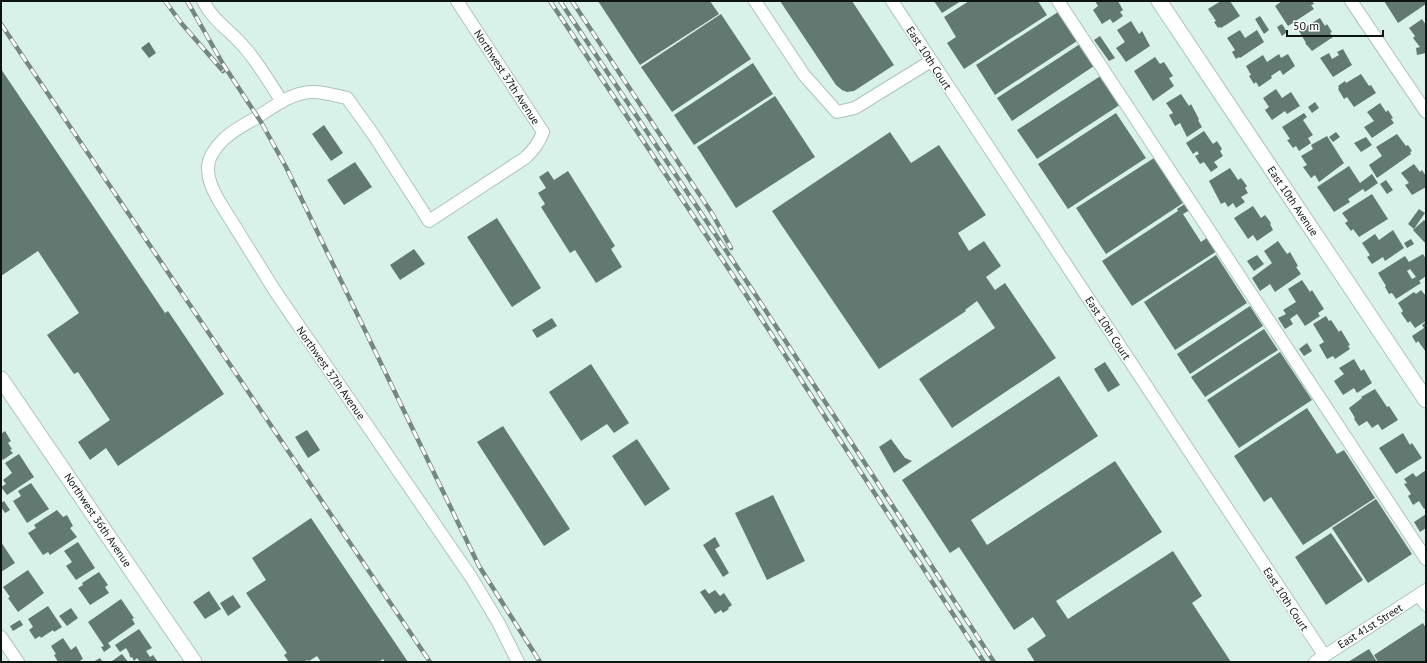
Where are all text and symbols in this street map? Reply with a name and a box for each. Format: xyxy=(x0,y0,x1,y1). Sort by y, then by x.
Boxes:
scale bar xyxy=(1287,12,1383,38)
text: 50 m xyxy=(1293,18,1319,33)
street label: East 10th Court xyxy=(903,24,955,93)
street label: Northwest 37th Avenue xyxy=(471,27,543,127)
street label: East 10th Avenue xyxy=(1264,163,1322,239)
street label: East 10th Court xyxy=(1082,294,1134,363)
street label: Northwest 37th Avenue xyxy=(294,324,369,423)
street label: Northwest 36th Avenue xyxy=(61,470,135,570)
street label: East 10th Court xyxy=(1260,565,1312,634)
street label: East 41st Street xyxy=(1335,600,1405,652)

